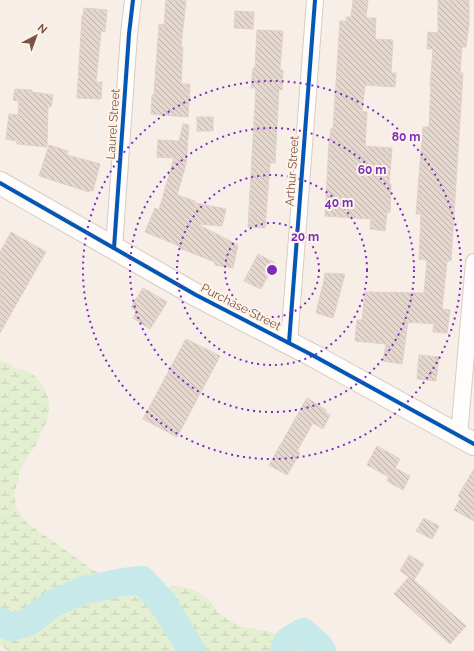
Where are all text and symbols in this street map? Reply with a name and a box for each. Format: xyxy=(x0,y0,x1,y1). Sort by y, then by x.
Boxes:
north arrow xyxy=(16,16,56,56)
text: N xyxy=(35,21,50,36)
street label: Laurel Street xyxy=(104,88,122,160)
text: 80 m xyxy=(392,130,420,144)
street label: Arthur Street xyxy=(283,135,301,207)
text: 60 m xyxy=(358,163,386,177)
text: 40 m xyxy=(325,196,353,210)
text: 20 m xyxy=(291,230,319,244)
centre of rings xyxy=(265,263,279,277)
street label: Purchase Street xyxy=(199,281,283,333)

